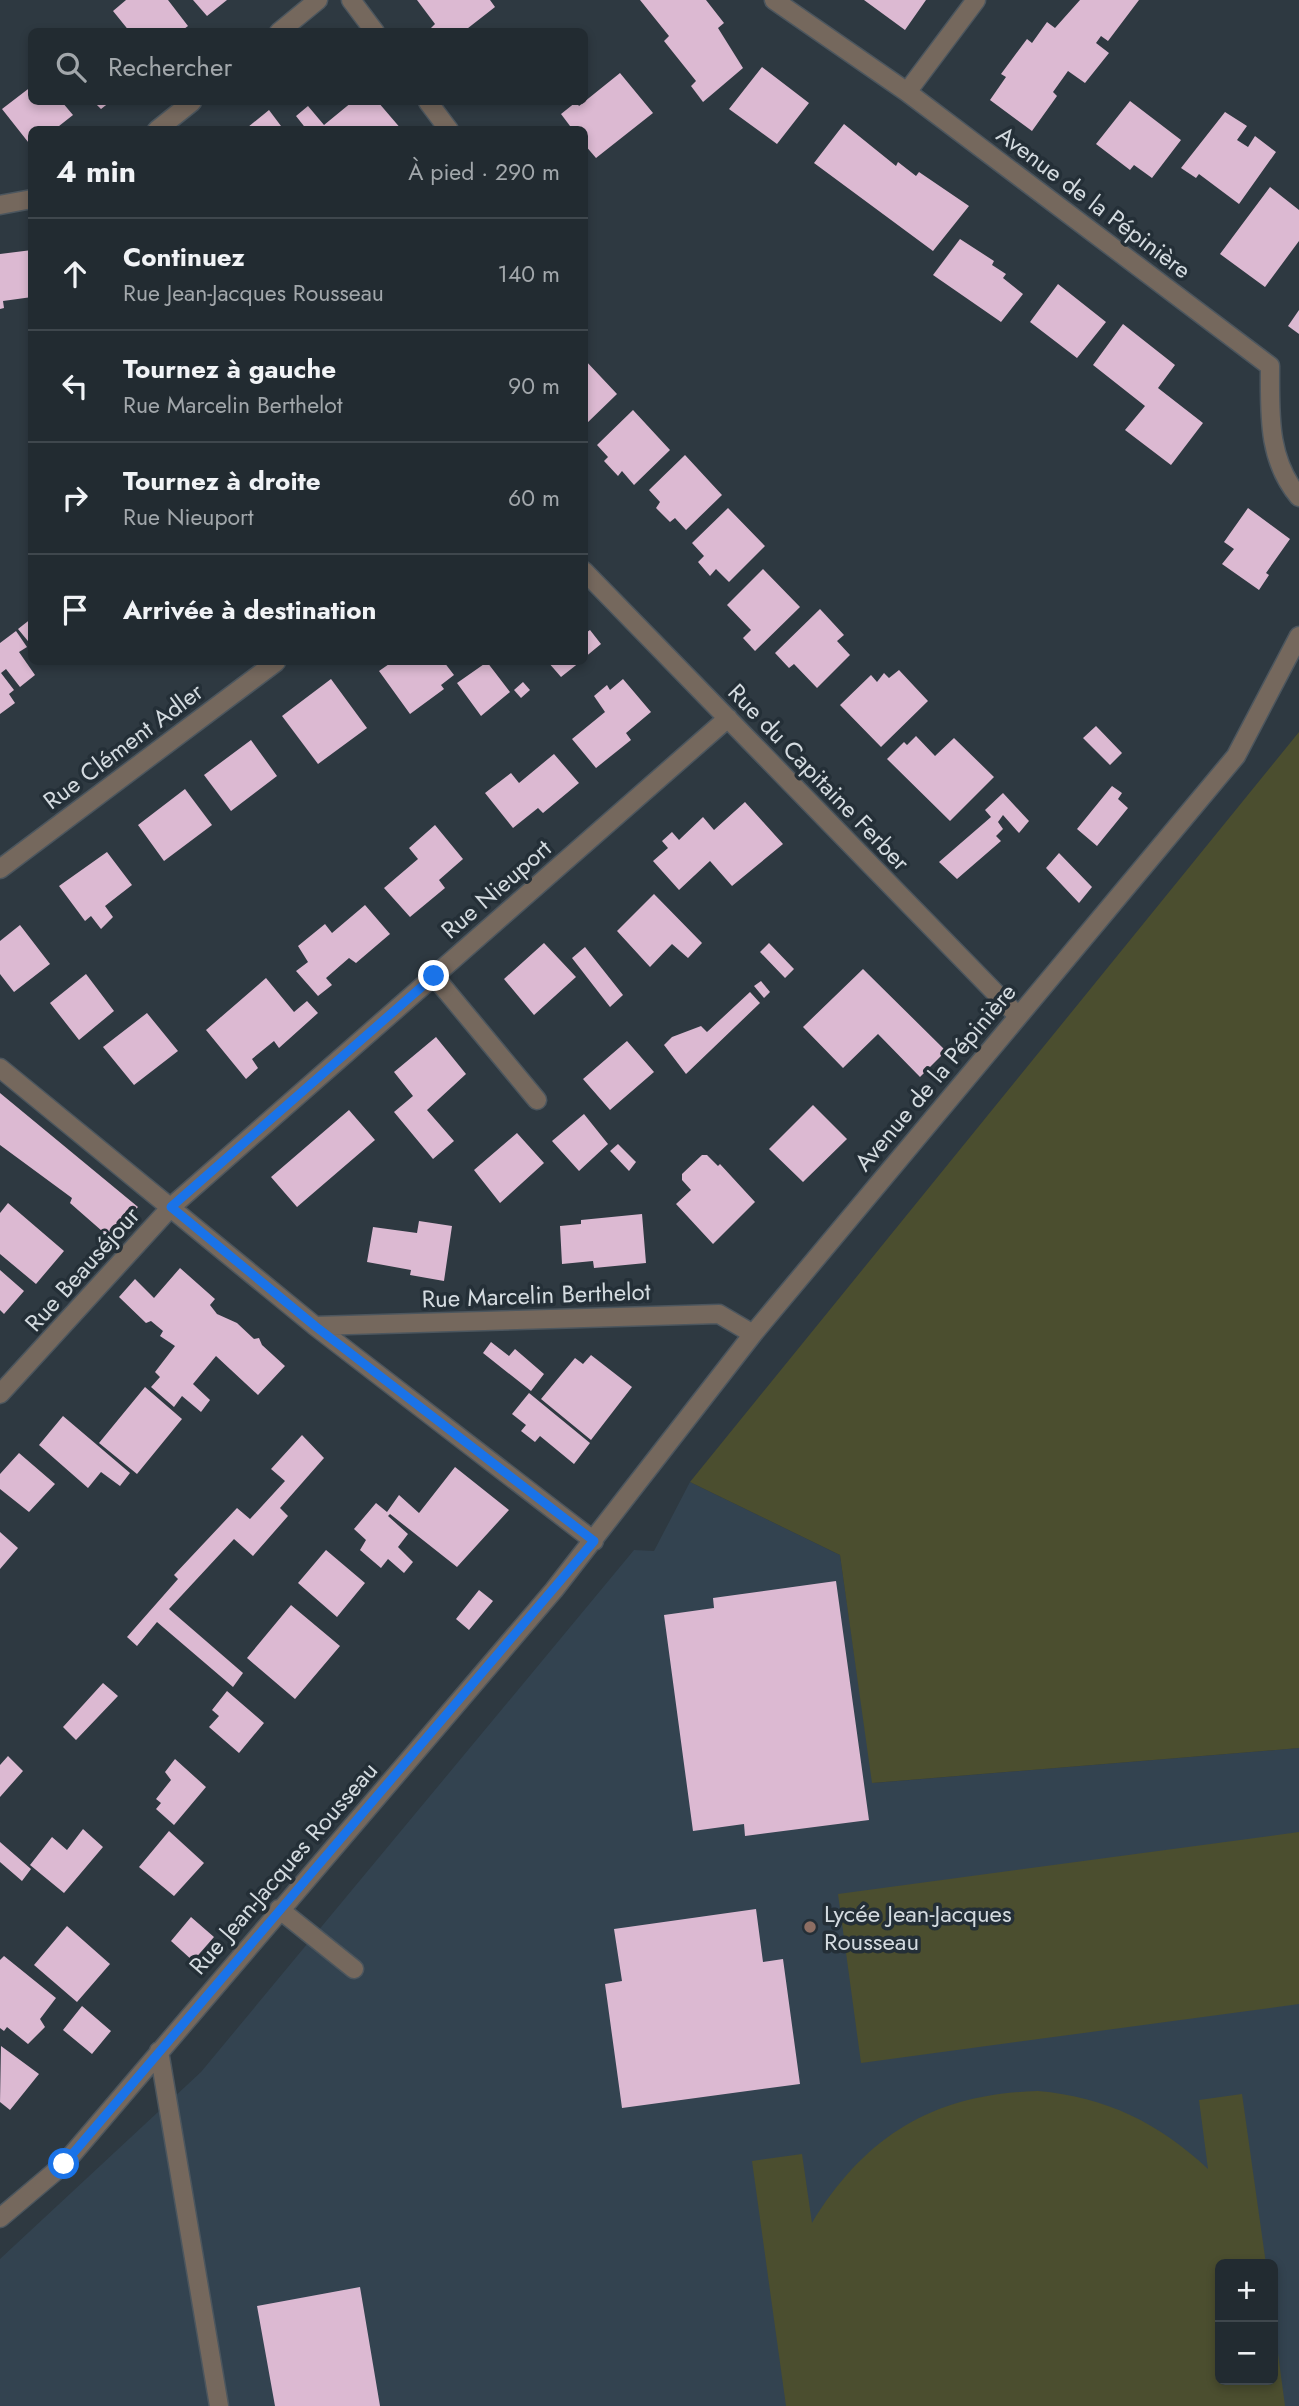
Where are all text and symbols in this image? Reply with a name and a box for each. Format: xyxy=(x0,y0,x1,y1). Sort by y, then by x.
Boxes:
search box xyxy=(28,28,588,105)
icon: search xyxy=(52,48,90,86)
text: Rechercher xyxy=(108,48,232,86)
street label: Avenue de la Pépinière xyxy=(989,117,1199,287)
text: 4 min xyxy=(56,150,136,193)
text: À pied · 290 m xyxy=(408,155,560,189)
text: Continuez xyxy=(123,238,245,276)
icon: ahead xyxy=(56,255,94,293)
text: 140 m xyxy=(498,257,560,291)
text: Rue Jean-Jacques Rousseau xyxy=(123,276,384,310)
text: Tournez à gauche xyxy=(123,350,336,388)
icon: left xyxy=(56,367,94,405)
text: 90 m xyxy=(508,369,560,403)
text: Rue Marcelin Berthelot xyxy=(123,388,342,422)
text: Tournez à droite xyxy=(123,462,321,500)
icon: right xyxy=(56,479,94,517)
text: 60 m xyxy=(508,481,560,515)
text: Rue Nieuport xyxy=(123,500,254,534)
icon: arrive xyxy=(56,591,94,629)
text: Arrivée à destination xyxy=(123,591,376,629)
street label: Rue Clément Adler xyxy=(36,674,211,818)
street label: Rue du Capitaine Ferber xyxy=(720,675,919,879)
street label: Rue Nieuport xyxy=(433,831,559,947)
route end xyxy=(418,960,449,991)
street label: Avenue de la Pépinière xyxy=(846,976,1024,1178)
street label: Rue Beauséjour xyxy=(16,1198,148,1339)
street label: Rue Marcelin Berthelot xyxy=(421,1274,651,1316)
street label: Rue Jean-Jacques Rousseau xyxy=(181,1754,385,1982)
place label: Lycée Jean-Jacques Rousseau xyxy=(824,1896,1012,1959)
marker: Lycée Jean-Jacques Rousseau xyxy=(802,1919,818,1935)
route start xyxy=(48,2148,79,2179)
map controls xyxy=(1215,2259,1278,2385)
button: + xyxy=(1215,2259,1278,2322)
button: − xyxy=(1215,2322,1278,2385)

